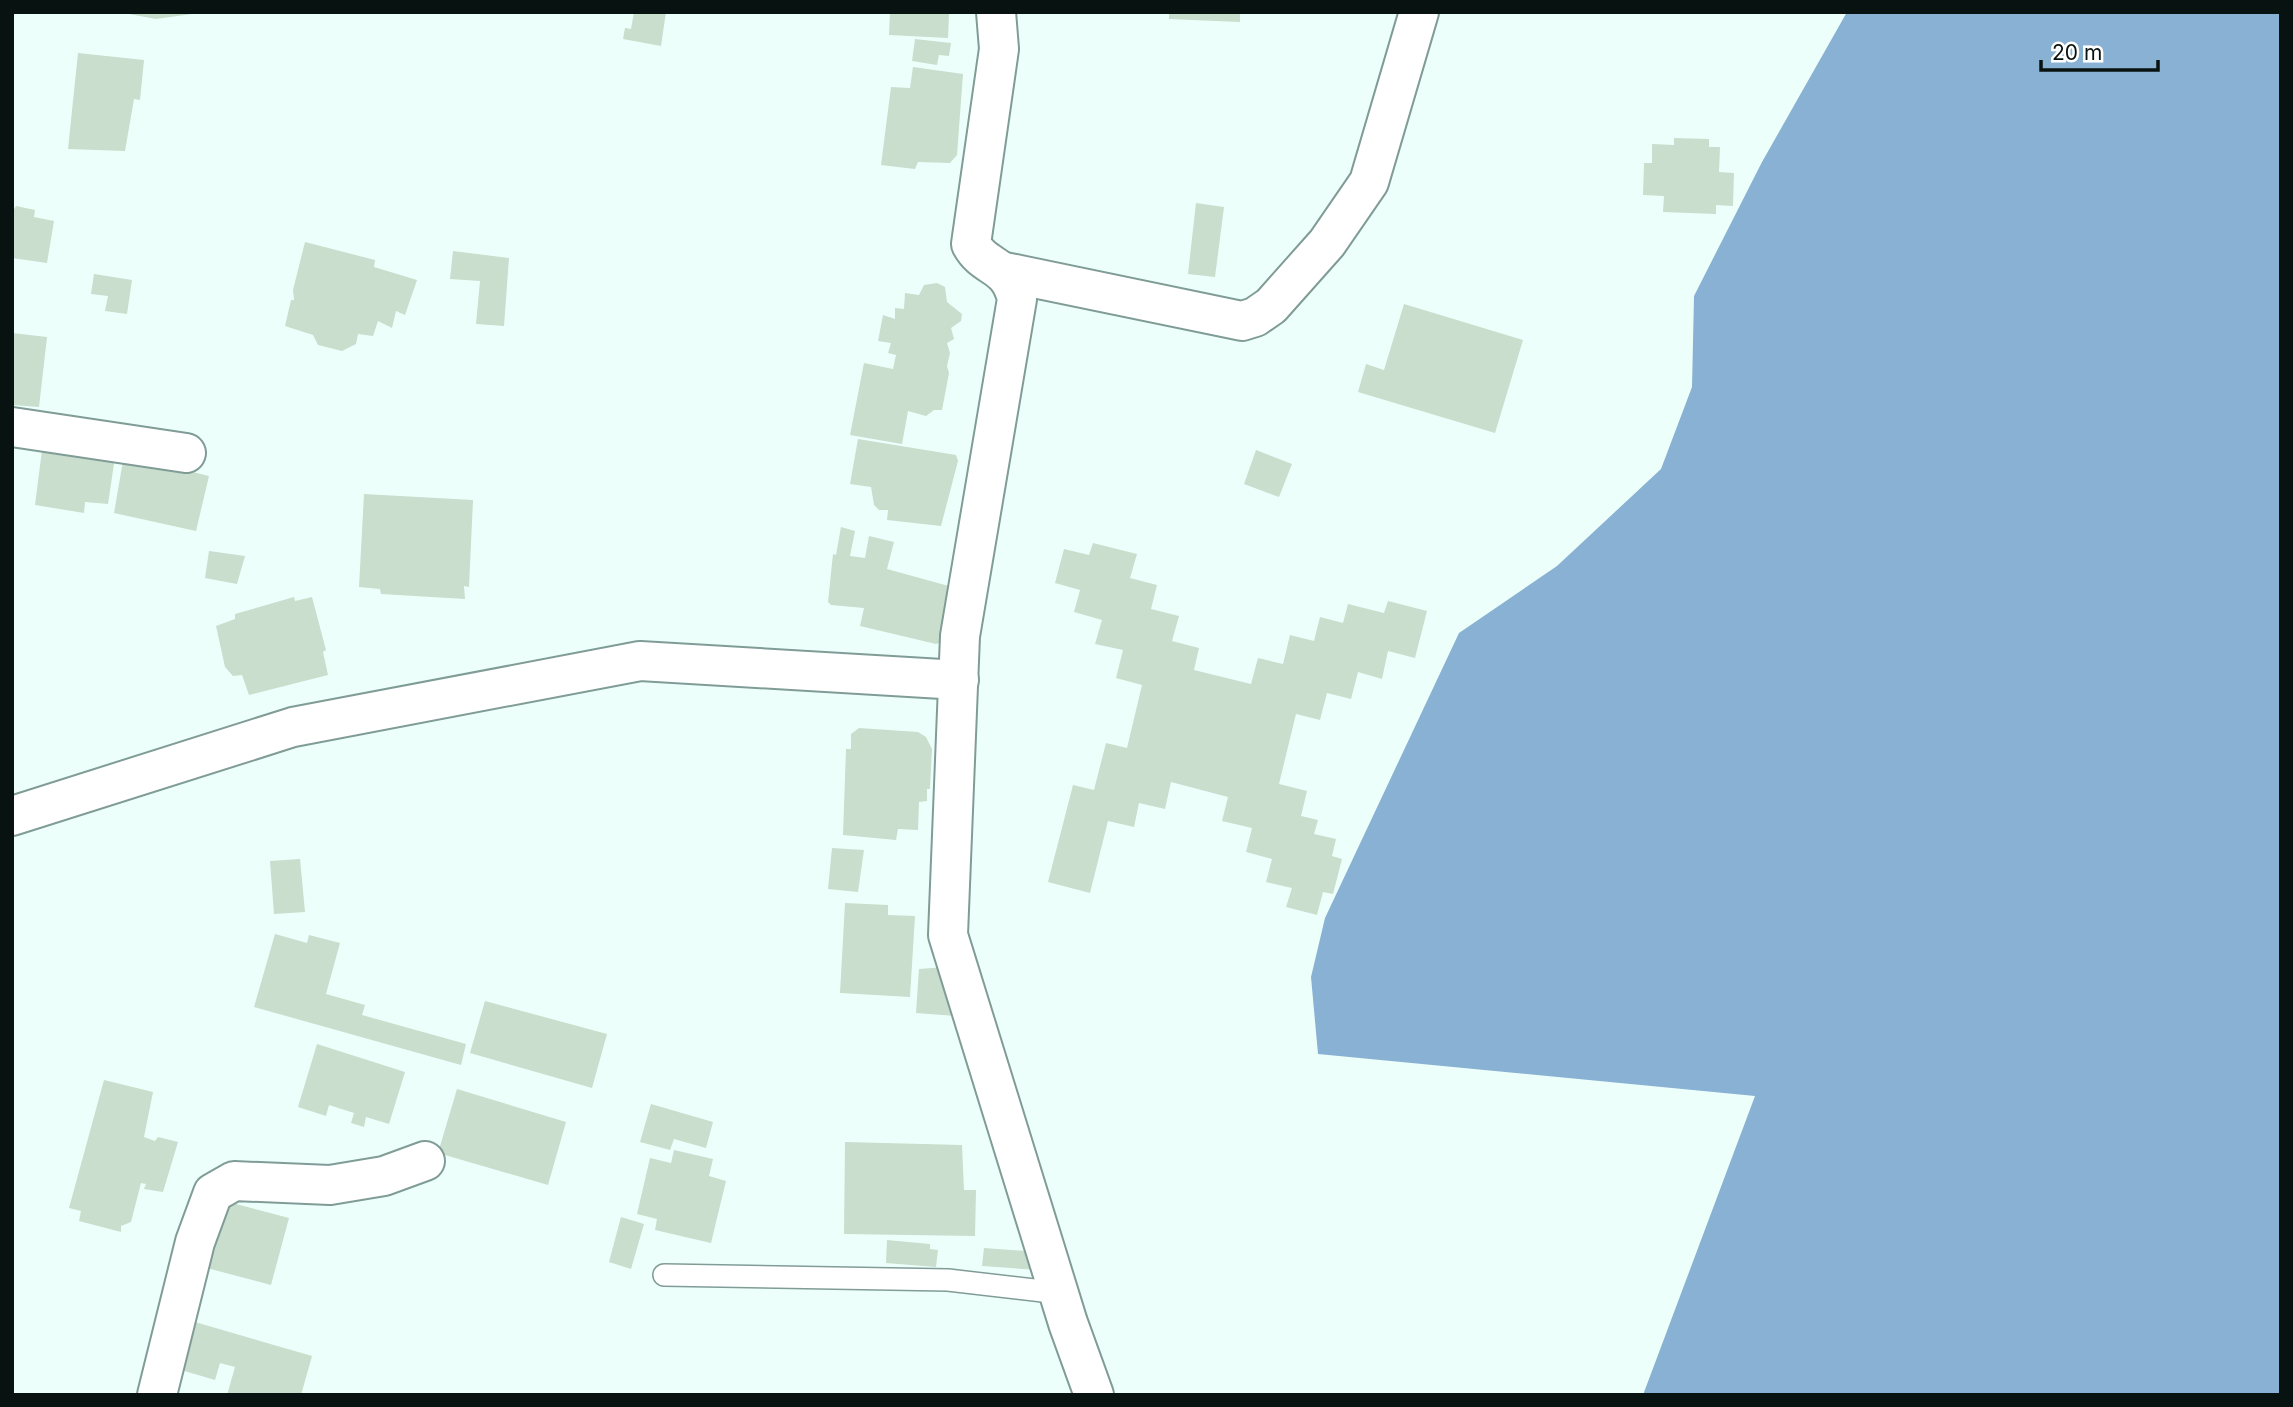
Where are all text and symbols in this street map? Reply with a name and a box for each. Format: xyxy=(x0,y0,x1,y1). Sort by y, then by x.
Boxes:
scale bar xyxy=(2041,28,2158,72)
text: 20 m xyxy=(2052,40,2102,65)

